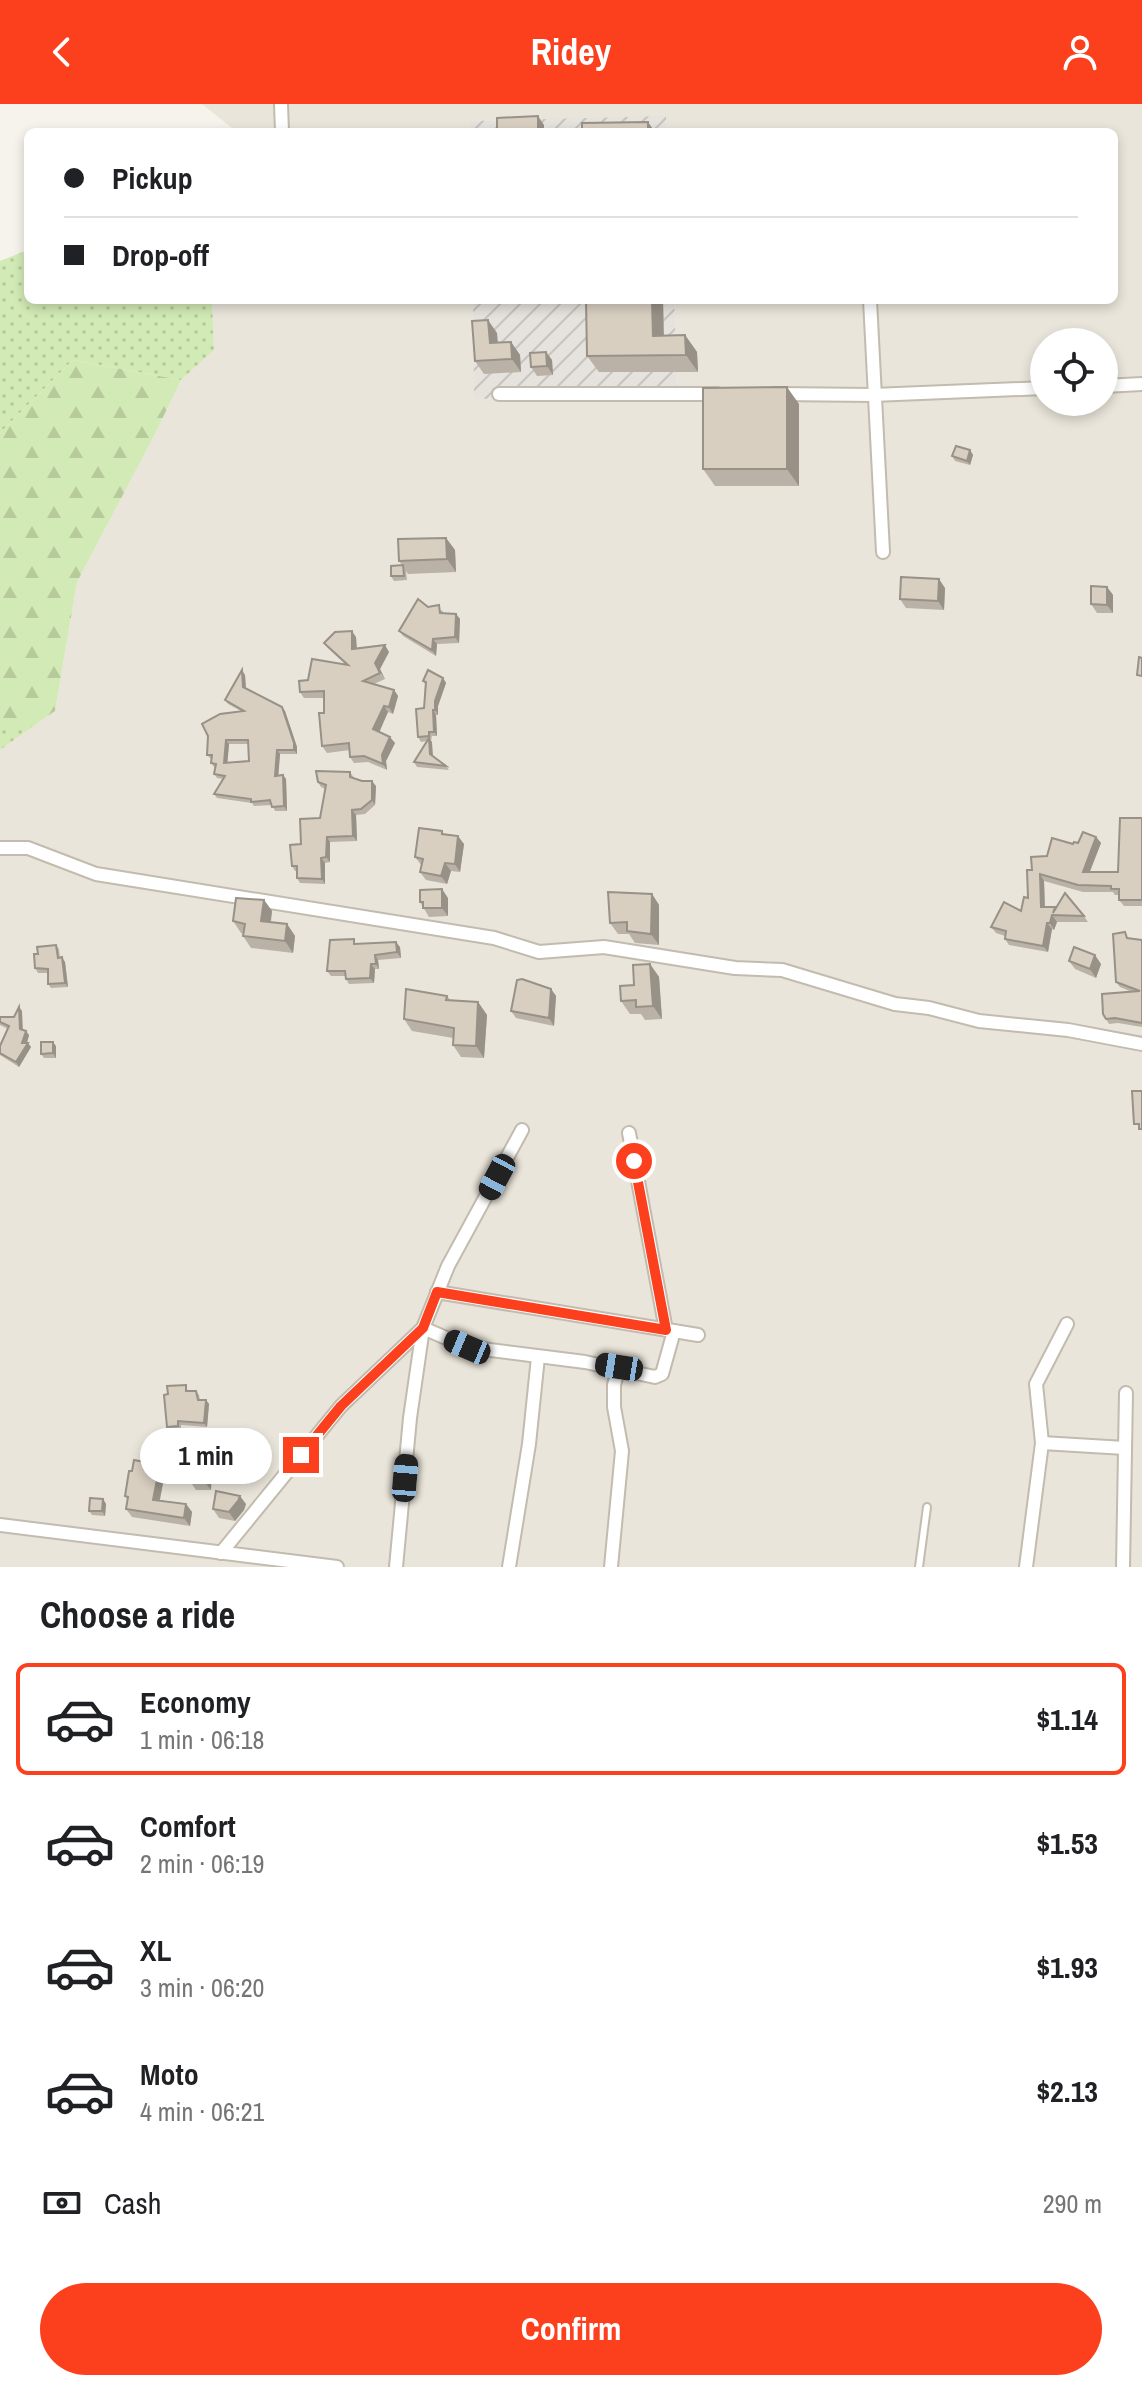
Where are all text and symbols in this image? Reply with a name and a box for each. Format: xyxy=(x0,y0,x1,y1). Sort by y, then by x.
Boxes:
text: Ridey xyxy=(531,28,611,76)
icon: back xyxy=(40,30,84,74)
icon: person xyxy=(1058,30,1102,74)
text: Pickup xyxy=(112,158,193,198)
text: Drop-off xyxy=(112,235,209,275)
map controls xyxy=(1030,328,1118,416)
button: locate xyxy=(1030,328,1118,416)
route start xyxy=(616,1143,652,1179)
car xyxy=(475,1150,519,1204)
car xyxy=(440,1327,494,1367)
car xyxy=(593,1351,645,1383)
callout: 1 min xyxy=(141,1427,273,1483)
route end xyxy=(283,1437,319,1473)
text: 1 min xyxy=(178,1438,234,1473)
car xyxy=(391,1453,419,1503)
text: Choose a ride xyxy=(40,1591,235,1639)
text: Economy xyxy=(140,1682,251,1722)
icon: car xyxy=(44,1683,116,1755)
text: $1.14 xyxy=(1036,1699,1098,1739)
text: 1 min · 06:18 xyxy=(140,1722,264,1757)
text: Comfort xyxy=(140,1806,236,1846)
icon: car xyxy=(44,1807,116,1879)
text: $1.53 xyxy=(1036,1823,1098,1863)
text: 2 min · 06:19 xyxy=(140,1846,264,1881)
text: XL xyxy=(140,1930,171,1970)
icon: car xyxy=(44,1931,116,2003)
text: $1.93 xyxy=(1036,1947,1098,1987)
text: 3 min · 06:20 xyxy=(140,1970,264,2005)
text: Moto xyxy=(140,2054,199,2094)
icon: car xyxy=(44,2055,116,2127)
text: $2.13 xyxy=(1036,2071,1098,2111)
text: 4 min · 06:21 xyxy=(140,2094,264,2129)
icon: cash xyxy=(40,2181,84,2225)
text: Cash xyxy=(104,2183,161,2223)
text: 290 m xyxy=(1043,2186,1102,2221)
button: Confirm xyxy=(40,2283,1102,2375)

